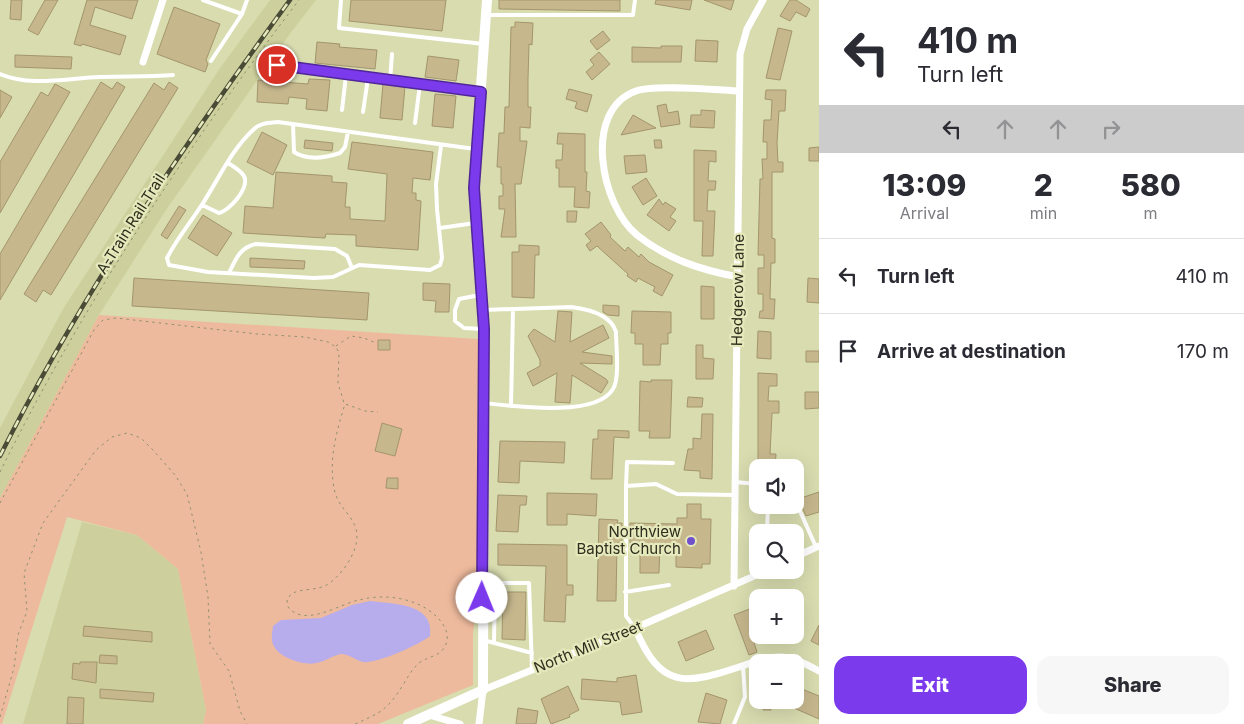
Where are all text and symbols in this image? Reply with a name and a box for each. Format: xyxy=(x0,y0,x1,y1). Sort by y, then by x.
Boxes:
text: 410 m xyxy=(917,19,1018,61)
icon: left xyxy=(834,20,899,85)
pin xyxy=(256,44,298,86)
icon: arrive xyxy=(263,51,291,79)
text: Turn left xyxy=(917,61,1003,87)
icon: left xyxy=(938,115,966,143)
icon: ahead xyxy=(991,115,1019,143)
icon: ahead xyxy=(1044,115,1072,143)
icon: right xyxy=(1097,115,1125,143)
text: 13:09 xyxy=(882,167,966,203)
text: 2 xyxy=(1034,167,1053,203)
text: 580 xyxy=(1120,167,1181,203)
street label: A-Train Rail Trail xyxy=(92,170,169,277)
text: Arrival xyxy=(900,203,949,223)
text: min xyxy=(1030,203,1057,223)
text: m xyxy=(1144,203,1158,223)
street label: Hedgerow Lane xyxy=(727,234,748,346)
icon: left xyxy=(834,262,862,290)
text: Turn left xyxy=(877,265,955,288)
text: 410 m xyxy=(1175,265,1229,288)
icon: arrive xyxy=(834,337,862,365)
text: Arrive at destination xyxy=(877,340,1066,363)
text: 170 m xyxy=(1177,340,1229,363)
map controls xyxy=(749,459,804,709)
button: sound xyxy=(749,459,804,514)
place label: Northview Baptist Church xyxy=(576,522,681,558)
button: search xyxy=(749,524,804,579)
marker: Northview Baptist Church xyxy=(685,535,697,547)
position arrow xyxy=(455,571,507,623)
button: + xyxy=(749,589,804,644)
street label: North Mill Street xyxy=(531,616,645,677)
button: − xyxy=(749,654,804,709)
button: Exit xyxy=(834,656,1027,714)
button: Share xyxy=(1037,656,1229,714)

